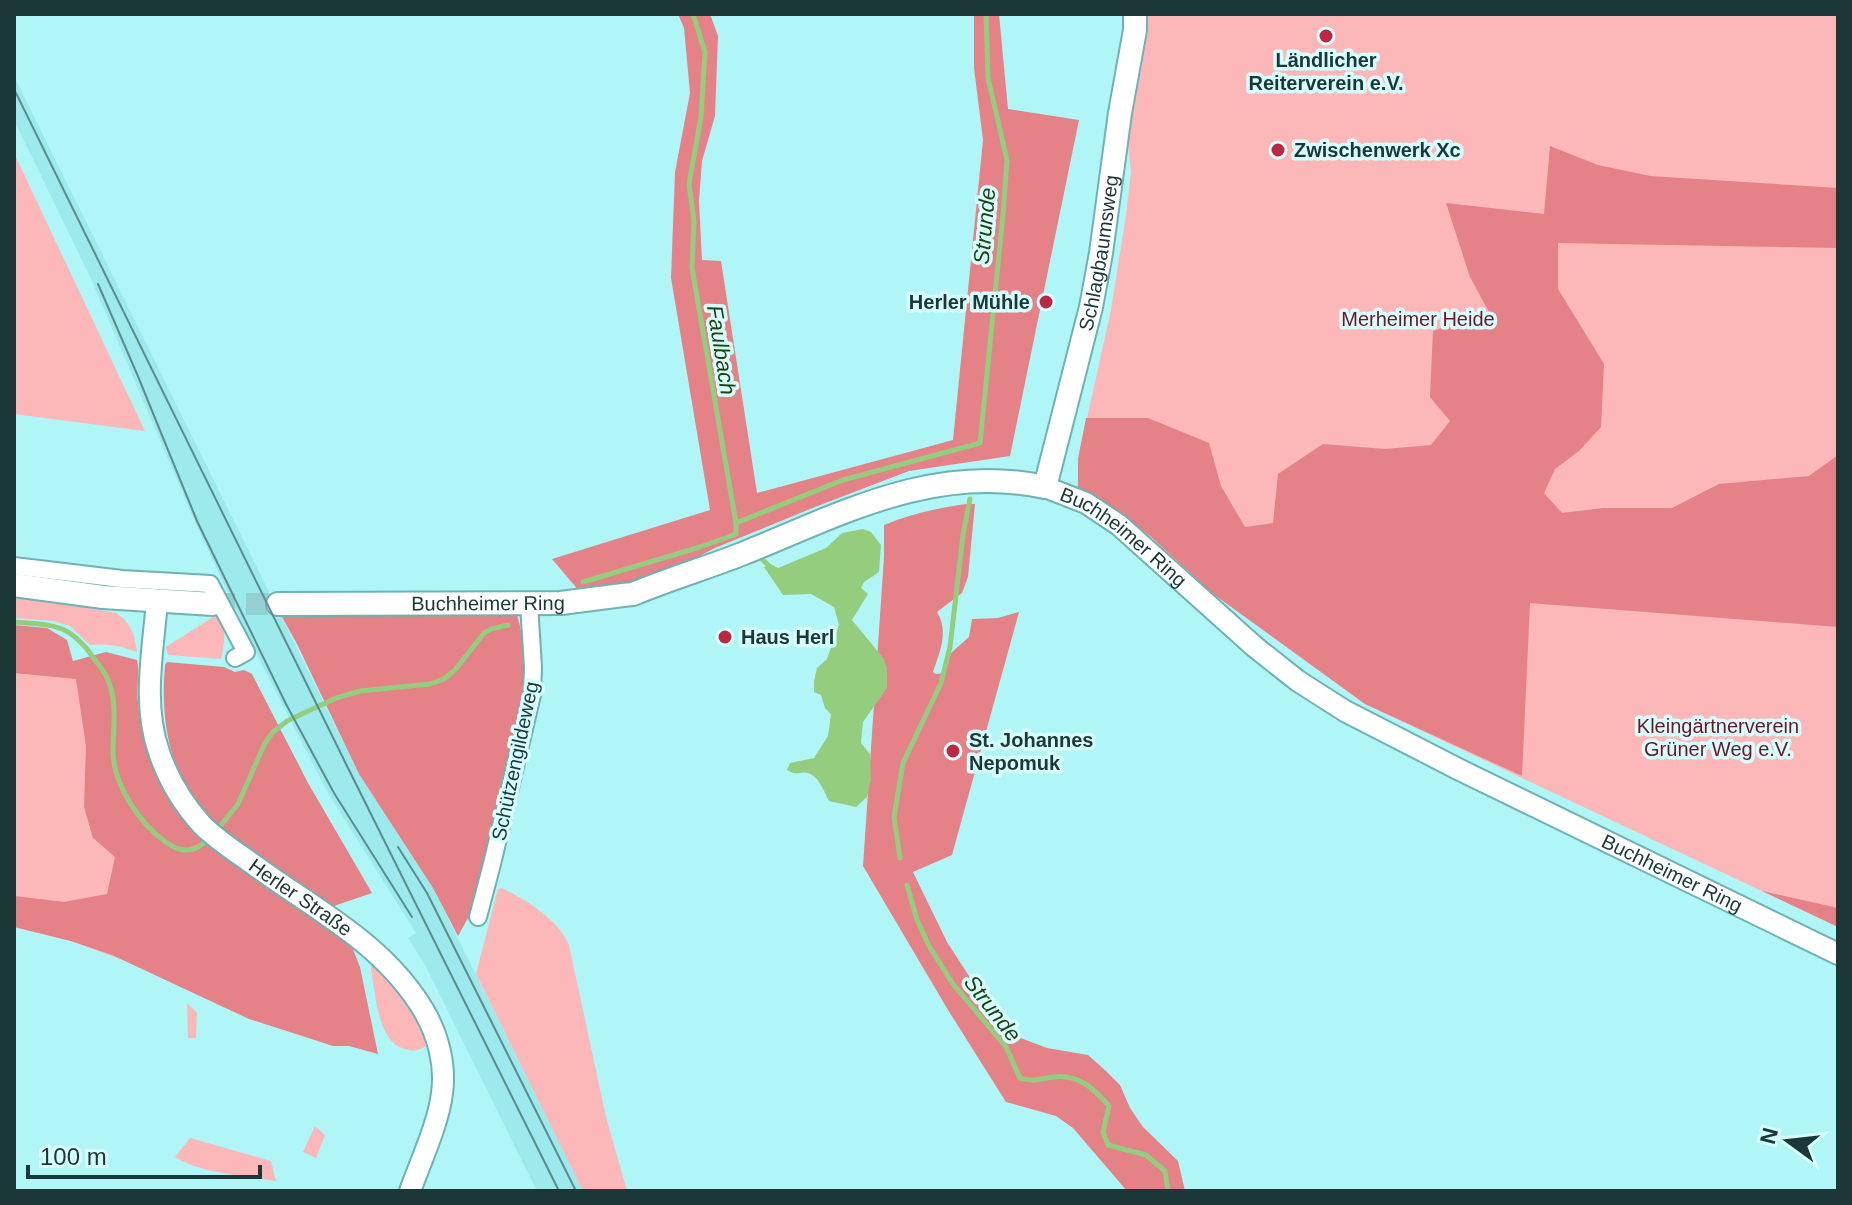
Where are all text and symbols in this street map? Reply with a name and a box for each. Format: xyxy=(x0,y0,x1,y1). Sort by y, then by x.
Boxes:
marker: Ländlicher Reiterverein e.V. xyxy=(1317,27,1335,45)
place label: Ländlicher Reiterverein e.V. xyxy=(1249,49,1403,94)
place label: Zwischenwerk Xc xyxy=(1294,139,1461,161)
marker: Zwischenwerk Xc xyxy=(1269,141,1287,159)
street label: Schlagbaumsweg xyxy=(1074,174,1122,333)
water label: Strunde xyxy=(969,187,1000,266)
place label: Herler Mühle xyxy=(909,291,1030,313)
marker: Herler Mühle xyxy=(1037,293,1055,311)
water label: Faulbach xyxy=(702,303,741,397)
park label: Merheimer Heide xyxy=(1341,308,1495,330)
street label: Buchheimer Ring xyxy=(1057,483,1191,591)
street label: Buchheimer Ring xyxy=(411,592,565,615)
place label: Haus Herl xyxy=(741,626,834,648)
marker: Haus Herl xyxy=(716,628,734,646)
street label: Schützengildeweg xyxy=(487,679,543,843)
park label: Kleingärtnerverein Grüner Weg e.V. xyxy=(1637,715,1799,760)
place label: St. Johannes Nepomuk xyxy=(969,729,1093,774)
marker: St. Johannes Nepomuk xyxy=(944,742,962,760)
street label: Buchheimer Ring xyxy=(1598,830,1746,917)
street label: Herler Straße xyxy=(245,854,356,940)
water label: Strunde xyxy=(959,970,1026,1046)
north arrow xyxy=(1748,1101,1828,1181)
text: N xyxy=(1755,1125,1783,1147)
scale bar xyxy=(28,1129,260,1179)
text: 100 m xyxy=(40,1143,107,1170)

